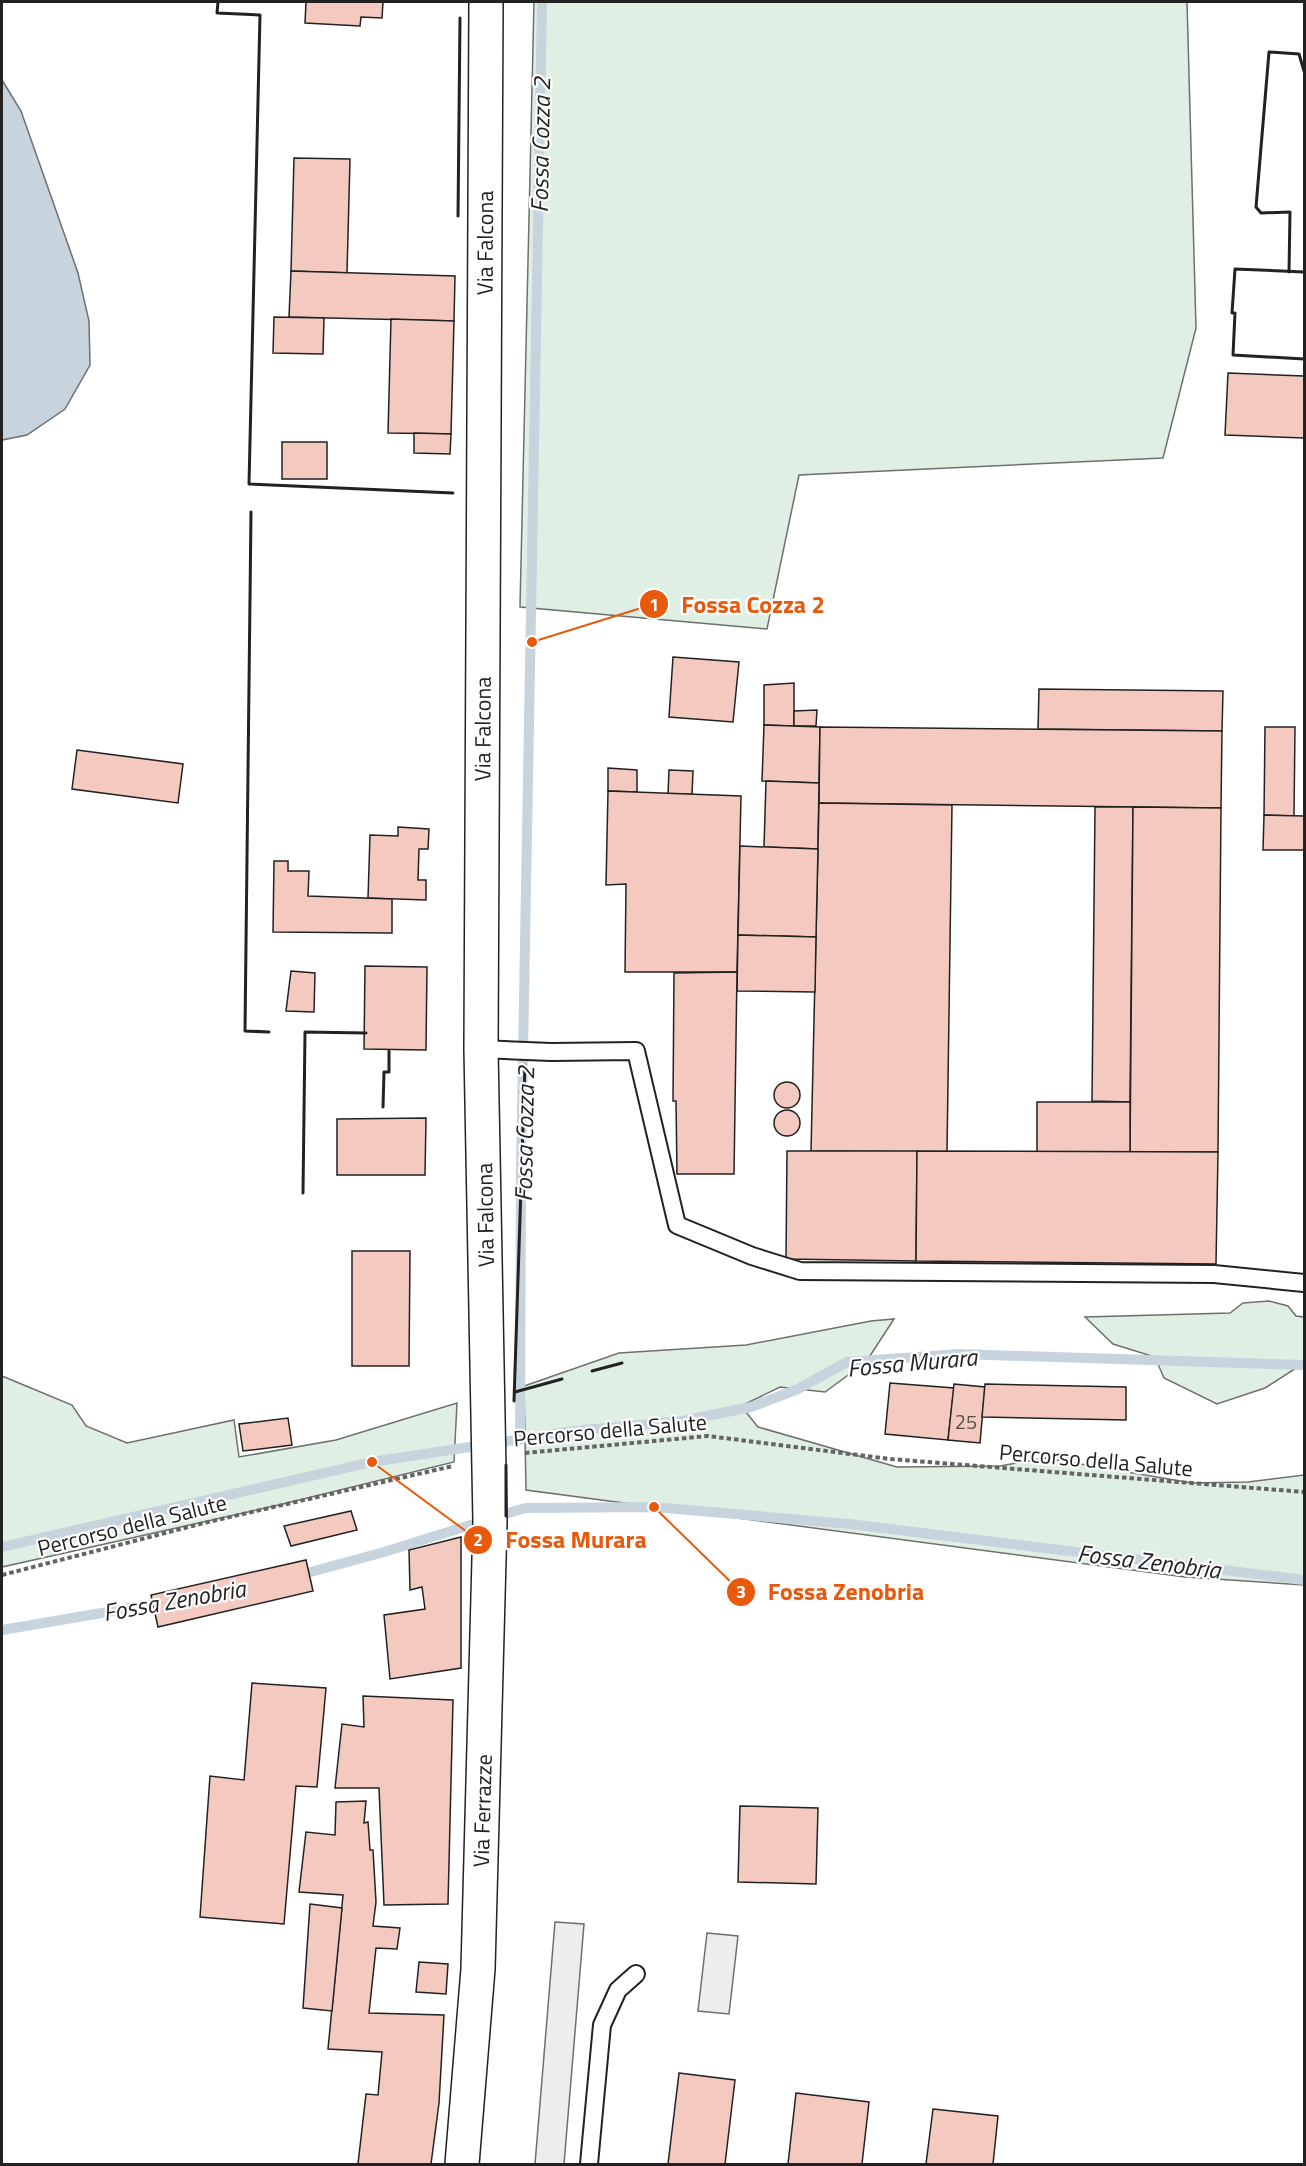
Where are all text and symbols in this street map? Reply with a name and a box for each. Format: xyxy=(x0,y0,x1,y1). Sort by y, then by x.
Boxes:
water label: Fossa Cozza 2 xyxy=(521,76,559,213)
street label: Via Falcona xyxy=(468,191,502,295)
callout: Fossa Cozza 2 xyxy=(639,583,837,625)
text: Fossa Cozza 2 xyxy=(681,586,825,622)
text: 1 xyxy=(649,591,659,618)
street label: Via Falcona xyxy=(465,677,500,781)
water label: Fossa Cozza 2 xyxy=(505,1065,543,1202)
street label: Via Falcona xyxy=(467,1163,503,1267)
water label: Fossa Murara xyxy=(846,1338,980,1386)
street label: Percorso della Salute xyxy=(512,1405,708,1455)
house number: 25 xyxy=(955,1406,977,1437)
street label: Percorso della Salute xyxy=(998,1435,1194,1485)
street label: Percorso della Salute xyxy=(34,1485,230,1565)
callout: Fossa Murara xyxy=(463,1519,659,1561)
text: Fossa Murara xyxy=(505,1521,647,1557)
text: 2 xyxy=(473,1526,483,1553)
water label: Fossa Zenobria xyxy=(1075,1534,1225,1588)
water label: Fossa Zenobria xyxy=(100,1569,250,1630)
callout: Fossa Zenobria xyxy=(726,1571,936,1613)
text: Fossa Zenobria xyxy=(768,1573,924,1609)
text: 3 xyxy=(736,1578,746,1605)
street label: Via Ferrazze xyxy=(464,1754,501,1868)

